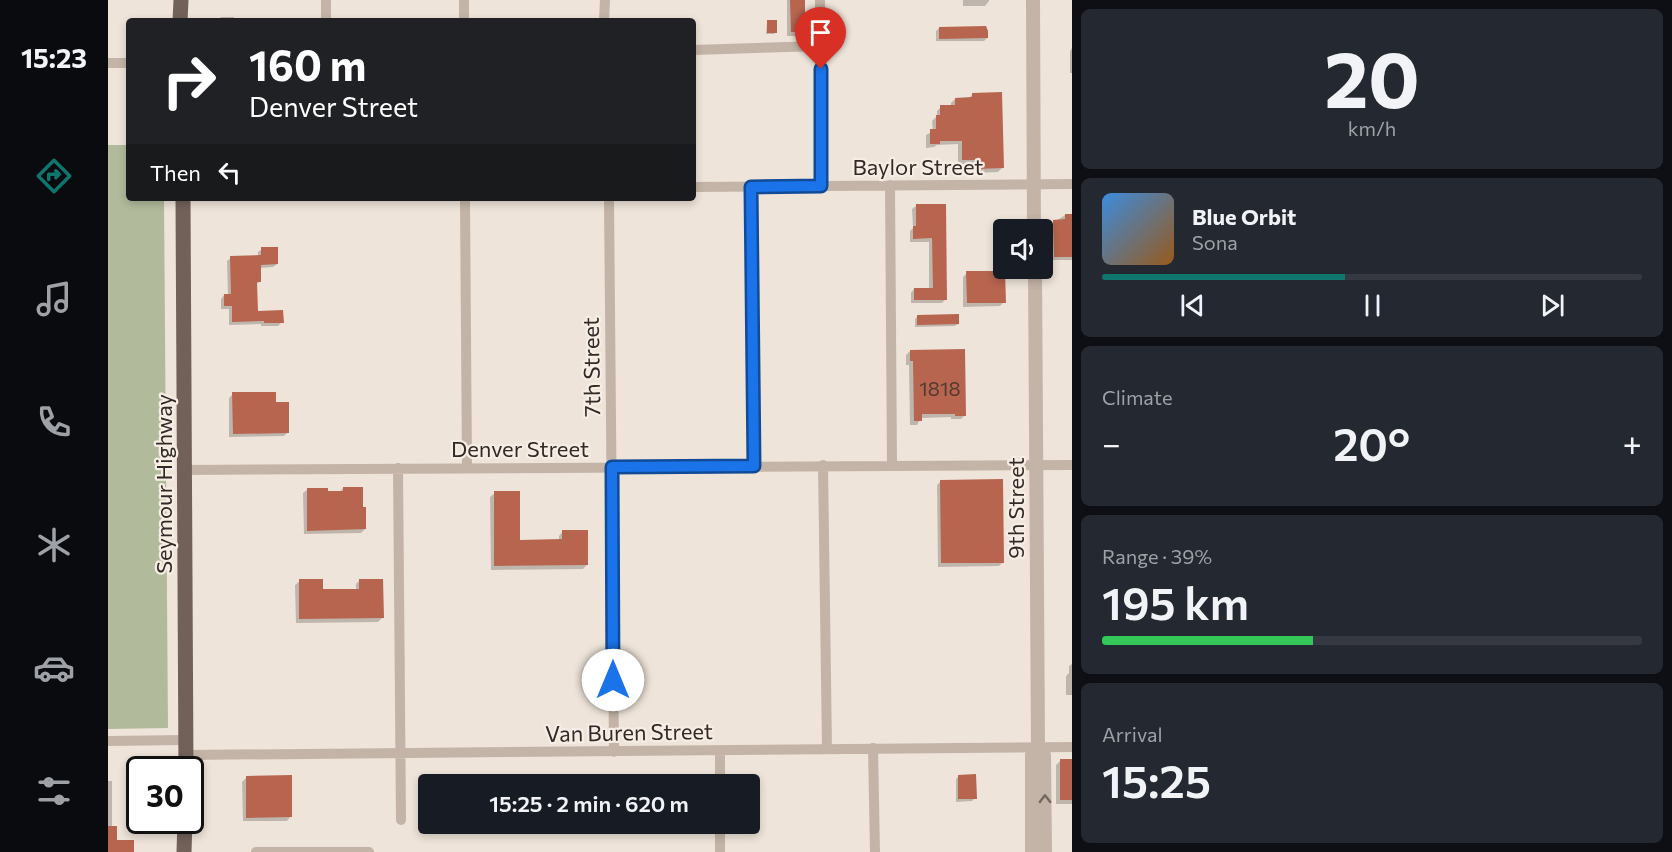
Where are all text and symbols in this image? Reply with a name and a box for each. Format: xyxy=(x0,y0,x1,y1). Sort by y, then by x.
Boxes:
pin xyxy=(795,7,846,69)
icon: arrive xyxy=(804,16,837,49)
text: 20 xyxy=(1324,29,1420,124)
text: 160 m xyxy=(249,38,367,90)
text: 15:23 xyxy=(21,41,87,74)
icon: right xyxy=(150,42,228,120)
text: Denver Street xyxy=(249,90,418,123)
text: km/h xyxy=(1348,116,1396,140)
street label: Baylor Street xyxy=(853,153,983,180)
icon: directions xyxy=(33,155,75,197)
icon: left xyxy=(213,156,246,189)
text: Then xyxy=(150,159,201,186)
text: Blue Orbit xyxy=(1192,203,1296,230)
map controls xyxy=(993,219,1053,279)
button: sound xyxy=(993,219,1053,279)
text: Sona xyxy=(1192,230,1238,254)
icon: music xyxy=(33,278,75,320)
icon: previous xyxy=(1176,289,1209,322)
icon: pause xyxy=(1356,289,1389,322)
icon: next xyxy=(1536,289,1569,322)
street label: 7th Street xyxy=(577,317,605,417)
house number: 1818 xyxy=(919,376,961,400)
text: Climate xyxy=(1102,385,1172,409)
street label: Seymour Highway xyxy=(150,394,177,574)
icon: phone xyxy=(33,401,75,443)
text: 20° xyxy=(1333,415,1410,470)
text: − xyxy=(1102,422,1121,463)
text: + xyxy=(1623,422,1642,463)
street label: Denver Street xyxy=(451,435,589,462)
street label: 9th Street xyxy=(1002,457,1029,559)
icon: climate xyxy=(33,524,75,566)
text: Range · 39% xyxy=(1102,544,1212,568)
text: 195 km xyxy=(1102,574,1249,629)
icon: car xyxy=(33,647,75,689)
position arrow xyxy=(581,648,645,712)
street label: Van Buren Street xyxy=(545,717,713,747)
text: Arrival xyxy=(1102,722,1163,746)
text: 15:25 xyxy=(1102,752,1211,807)
speed limit sign: 30 xyxy=(126,756,204,834)
icon: filters xyxy=(33,770,75,812)
text: 15:25 · 2 min · 620 m xyxy=(489,790,689,817)
one-way arrow xyxy=(1039,794,1051,803)

